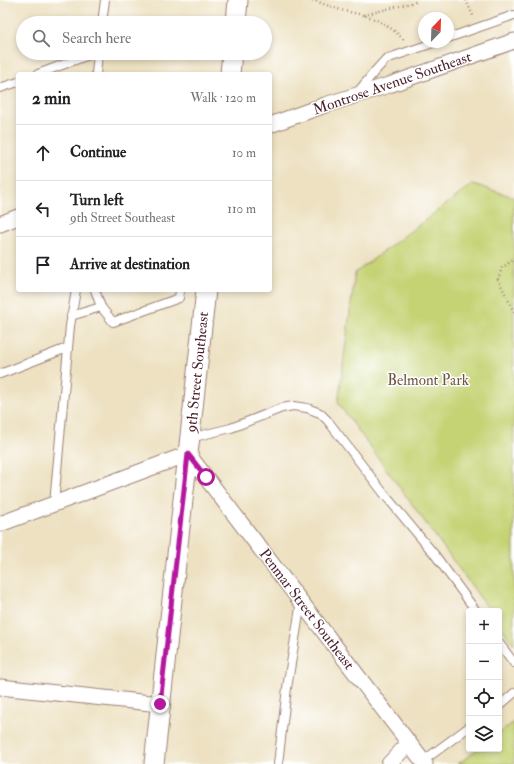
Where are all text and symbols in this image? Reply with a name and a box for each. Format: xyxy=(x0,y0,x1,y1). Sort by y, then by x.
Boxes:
north arrow xyxy=(418,12,454,48)
search box xyxy=(16,16,272,60)
icon: search xyxy=(30,27,52,49)
text: Search here xyxy=(62,29,131,48)
street label: Montrose Avenue Southeast xyxy=(310,47,474,120)
text: 2 min xyxy=(32,88,71,109)
text: Walk · 120 m xyxy=(190,90,256,106)
icon: ahead xyxy=(32,142,54,164)
text: Continue xyxy=(70,143,126,162)
text: 10 m xyxy=(232,145,256,161)
text: Turn left xyxy=(70,191,124,210)
icon: left xyxy=(32,198,54,220)
text: 110 m xyxy=(227,201,256,217)
text: 9th Street Southeast xyxy=(70,210,175,226)
icon: arrive xyxy=(32,254,54,276)
text: Arrive at destination xyxy=(70,255,190,274)
street label: 9th Street Southeast xyxy=(182,311,213,434)
park label: Belmont Park xyxy=(387,371,469,390)
route start xyxy=(197,468,215,486)
street label: Penmar Street Southeast xyxy=(255,545,358,674)
map controls xyxy=(466,608,502,752)
button: + xyxy=(466,608,502,644)
button: − xyxy=(466,644,502,680)
button: locate xyxy=(466,680,502,716)
route end xyxy=(151,695,169,713)
button: layers xyxy=(466,716,502,752)

